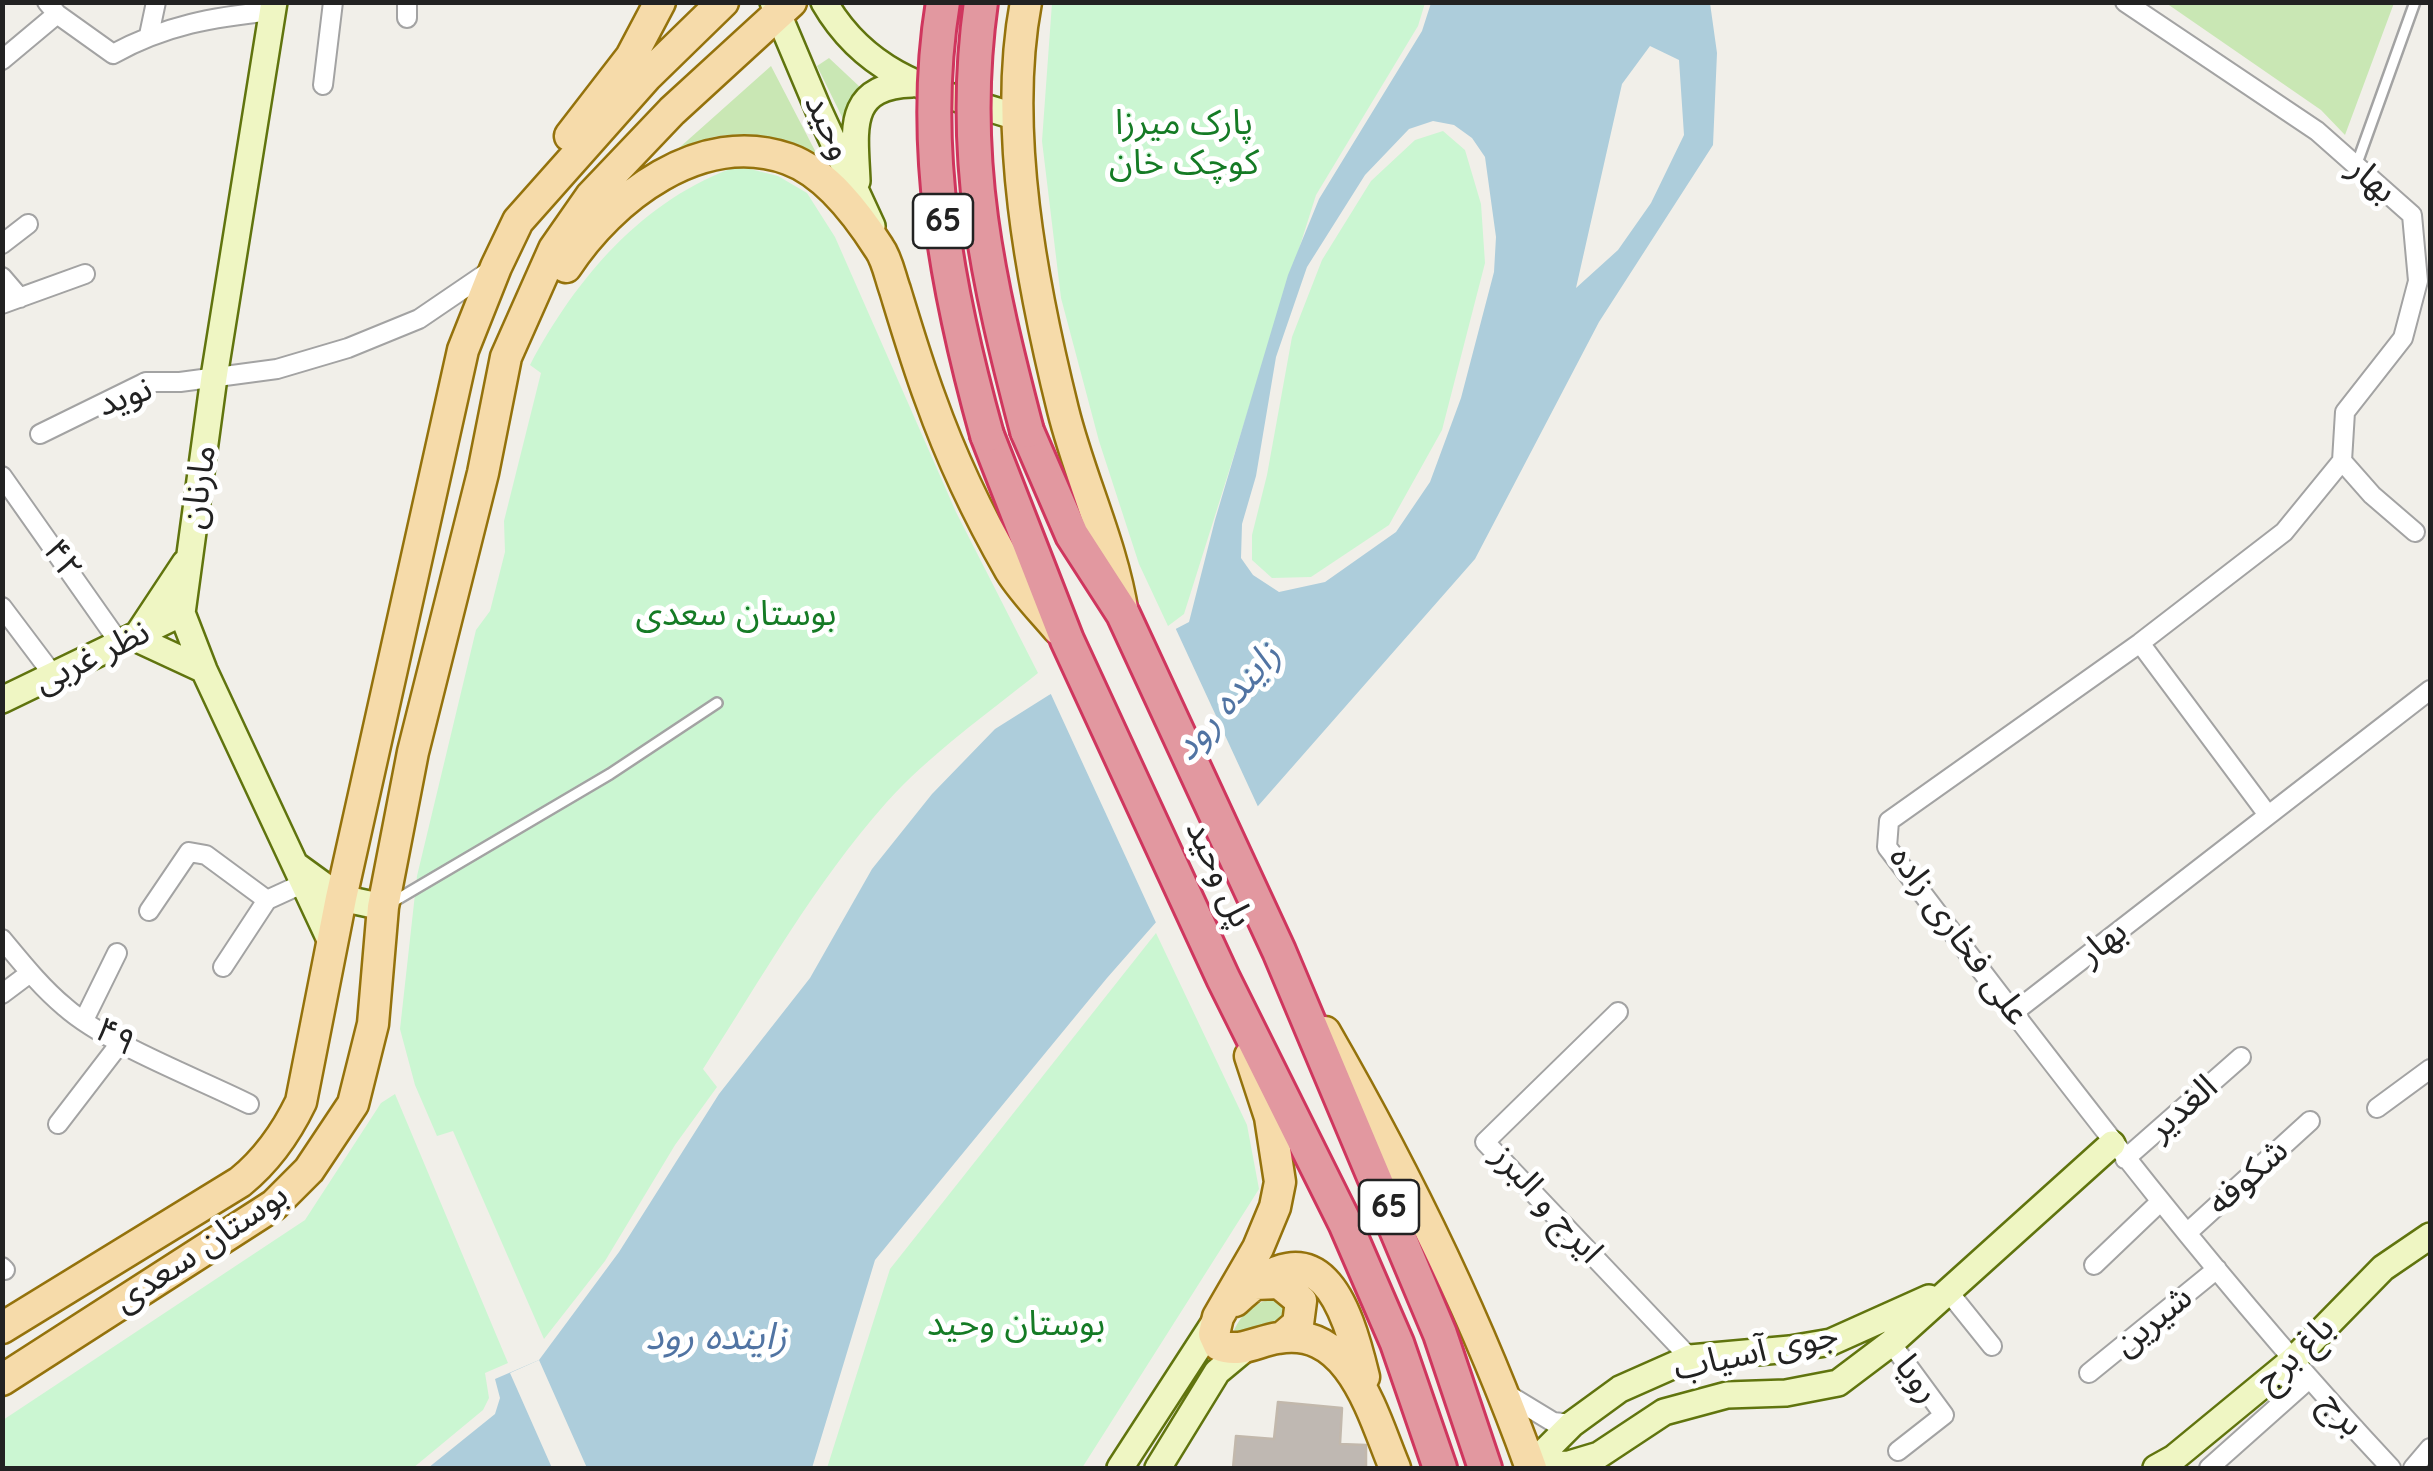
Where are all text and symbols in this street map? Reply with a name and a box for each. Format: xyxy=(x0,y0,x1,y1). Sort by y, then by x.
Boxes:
street label: وحید xyxy=(795,87,861,167)
park label: پارک میرزا کوچک خان xyxy=(1109,102,1259,184)
street label: بهار xyxy=(2339,148,2405,212)
road number: 65 xyxy=(913,194,973,248)
street label: نوید xyxy=(92,368,158,426)
street label: مارنان xyxy=(172,443,226,531)
street label: ۴۲ xyxy=(33,532,91,588)
park label: بوستان سعدی xyxy=(635,593,837,635)
street label: نظر غربی xyxy=(27,611,157,703)
water label: زاینده رود xyxy=(1163,634,1291,770)
street label: پل وحید xyxy=(1176,814,1262,934)
street label: علی فخاری زاده xyxy=(1880,838,2038,1034)
street label: بهار xyxy=(2070,911,2136,975)
street label: ۴۹ xyxy=(87,1009,143,1065)
street label: الغدیر xyxy=(2140,1066,2226,1150)
street label: شکوفه xyxy=(2199,1130,2297,1224)
street label: ایرج و البرز xyxy=(1483,1136,1611,1272)
street label: بوستان سعدی xyxy=(106,1174,296,1322)
road number: 65 xyxy=(1359,1180,1419,1234)
street label: شیرین xyxy=(2105,1277,2201,1365)
park label: بوستان وحید xyxy=(927,1303,1105,1345)
street label: باغ برج xyxy=(2247,1307,2343,1401)
street label: جوی آسیاب xyxy=(1670,1314,1842,1390)
water label: زاینده رود xyxy=(645,1315,787,1361)
street label: رویا xyxy=(1885,1347,1949,1411)
street label: برج xyxy=(2311,1383,2373,1445)

